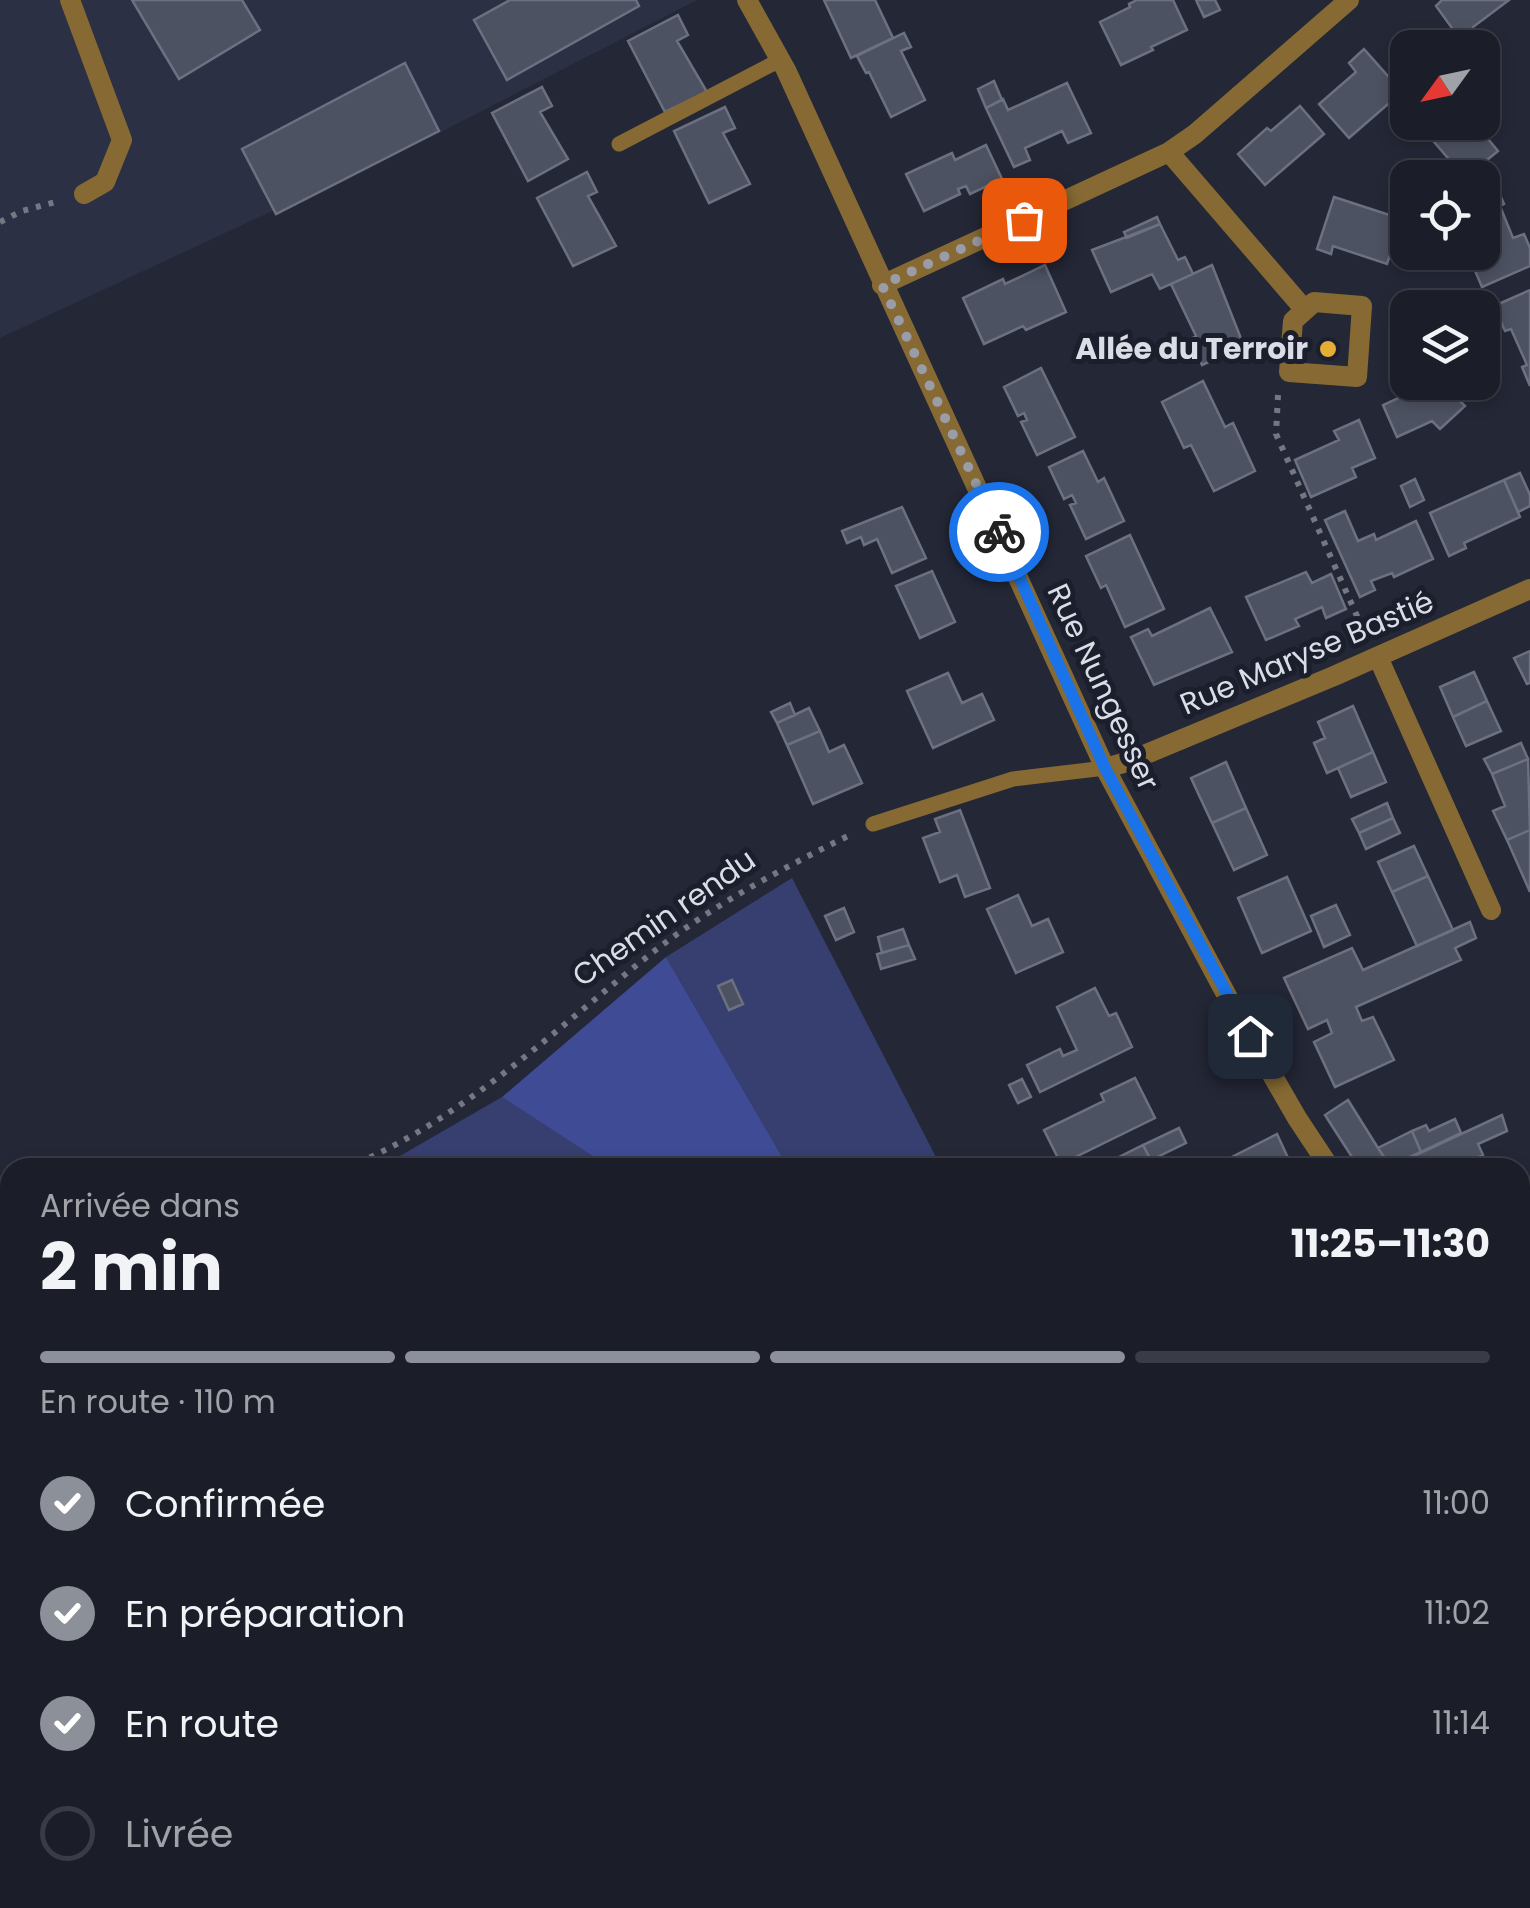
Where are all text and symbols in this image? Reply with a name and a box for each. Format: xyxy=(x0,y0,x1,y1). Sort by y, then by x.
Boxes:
north arrow xyxy=(1390,30,1500,140)
map controls xyxy=(1390,30,1500,400)
button: locate xyxy=(1390,160,1500,270)
pin xyxy=(982,178,1067,263)
icon: bag xyxy=(997,193,1052,248)
button: layers xyxy=(1390,290,1500,400)
place label: Allée du Terroir xyxy=(1075,327,1308,370)
marker: Allée du Terroir xyxy=(1317,338,1339,360)
courier xyxy=(949,482,1049,582)
icon: bike xyxy=(972,505,1027,560)
street label: Rue Nungesser xyxy=(1037,576,1170,797)
street label: Rue Maryse Bastié xyxy=(1173,580,1440,725)
street label: Chemin rendu xyxy=(563,838,764,997)
pin xyxy=(1208,994,1293,1079)
icon: home xyxy=(1223,1009,1278,1064)
text: Arrivée dans xyxy=(40,1183,240,1228)
text: 11:25–11:30 xyxy=(1291,1217,1490,1270)
text: 2 min xyxy=(40,1222,223,1313)
text: En route · 110 m xyxy=(40,1379,276,1424)
icon: check xyxy=(40,1476,95,1531)
text: Confirmée xyxy=(125,1477,325,1530)
text: 11:00 xyxy=(1423,1480,1490,1525)
icon: check xyxy=(40,1586,95,1641)
text: En préparation xyxy=(125,1587,405,1640)
text: 11:02 xyxy=(1424,1590,1490,1635)
icon: check xyxy=(40,1696,95,1751)
text: En route xyxy=(125,1697,279,1750)
text: 11:14 xyxy=(1432,1700,1490,1745)
text: Livrée xyxy=(125,1807,233,1860)

